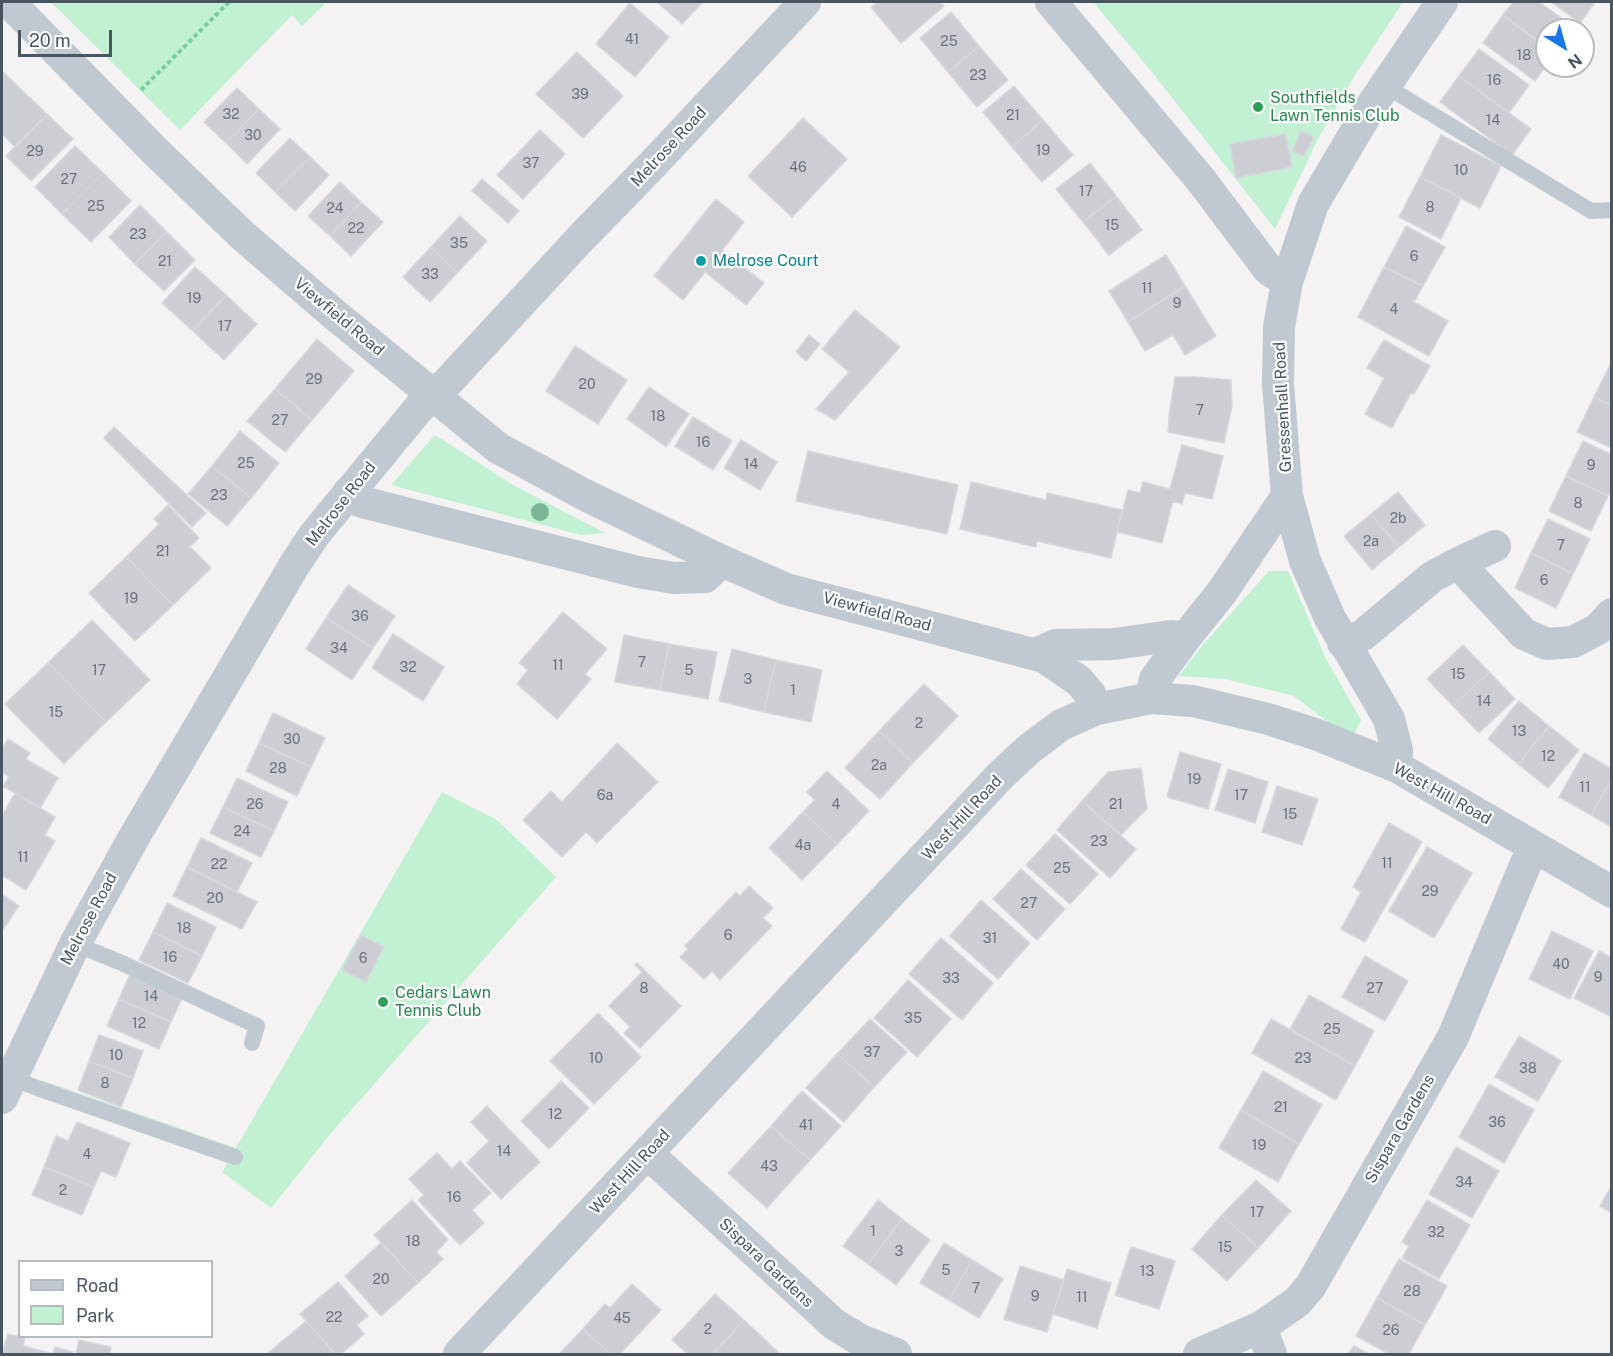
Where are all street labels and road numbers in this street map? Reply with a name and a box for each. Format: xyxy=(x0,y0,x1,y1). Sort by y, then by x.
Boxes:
street label: Melrose Road xyxy=(627,103,711,191)
street label: Viewfield Road xyxy=(290,274,388,360)
street label: Gressenhall Road xyxy=(1270,341,1296,473)
street label: Melrose Road xyxy=(302,458,380,550)
street label: Viewfield Road xyxy=(821,588,933,636)
street label: West Hill Road xyxy=(1390,759,1494,829)
street label: West Hill Road xyxy=(918,772,1006,864)
street label: Melrose Road xyxy=(57,869,121,969)
street label: Sispara Gardens xyxy=(1361,1071,1439,1187)
street label: West Hill Road xyxy=(586,1126,674,1218)
street label: Sispara Gardens xyxy=(715,1214,817,1312)

